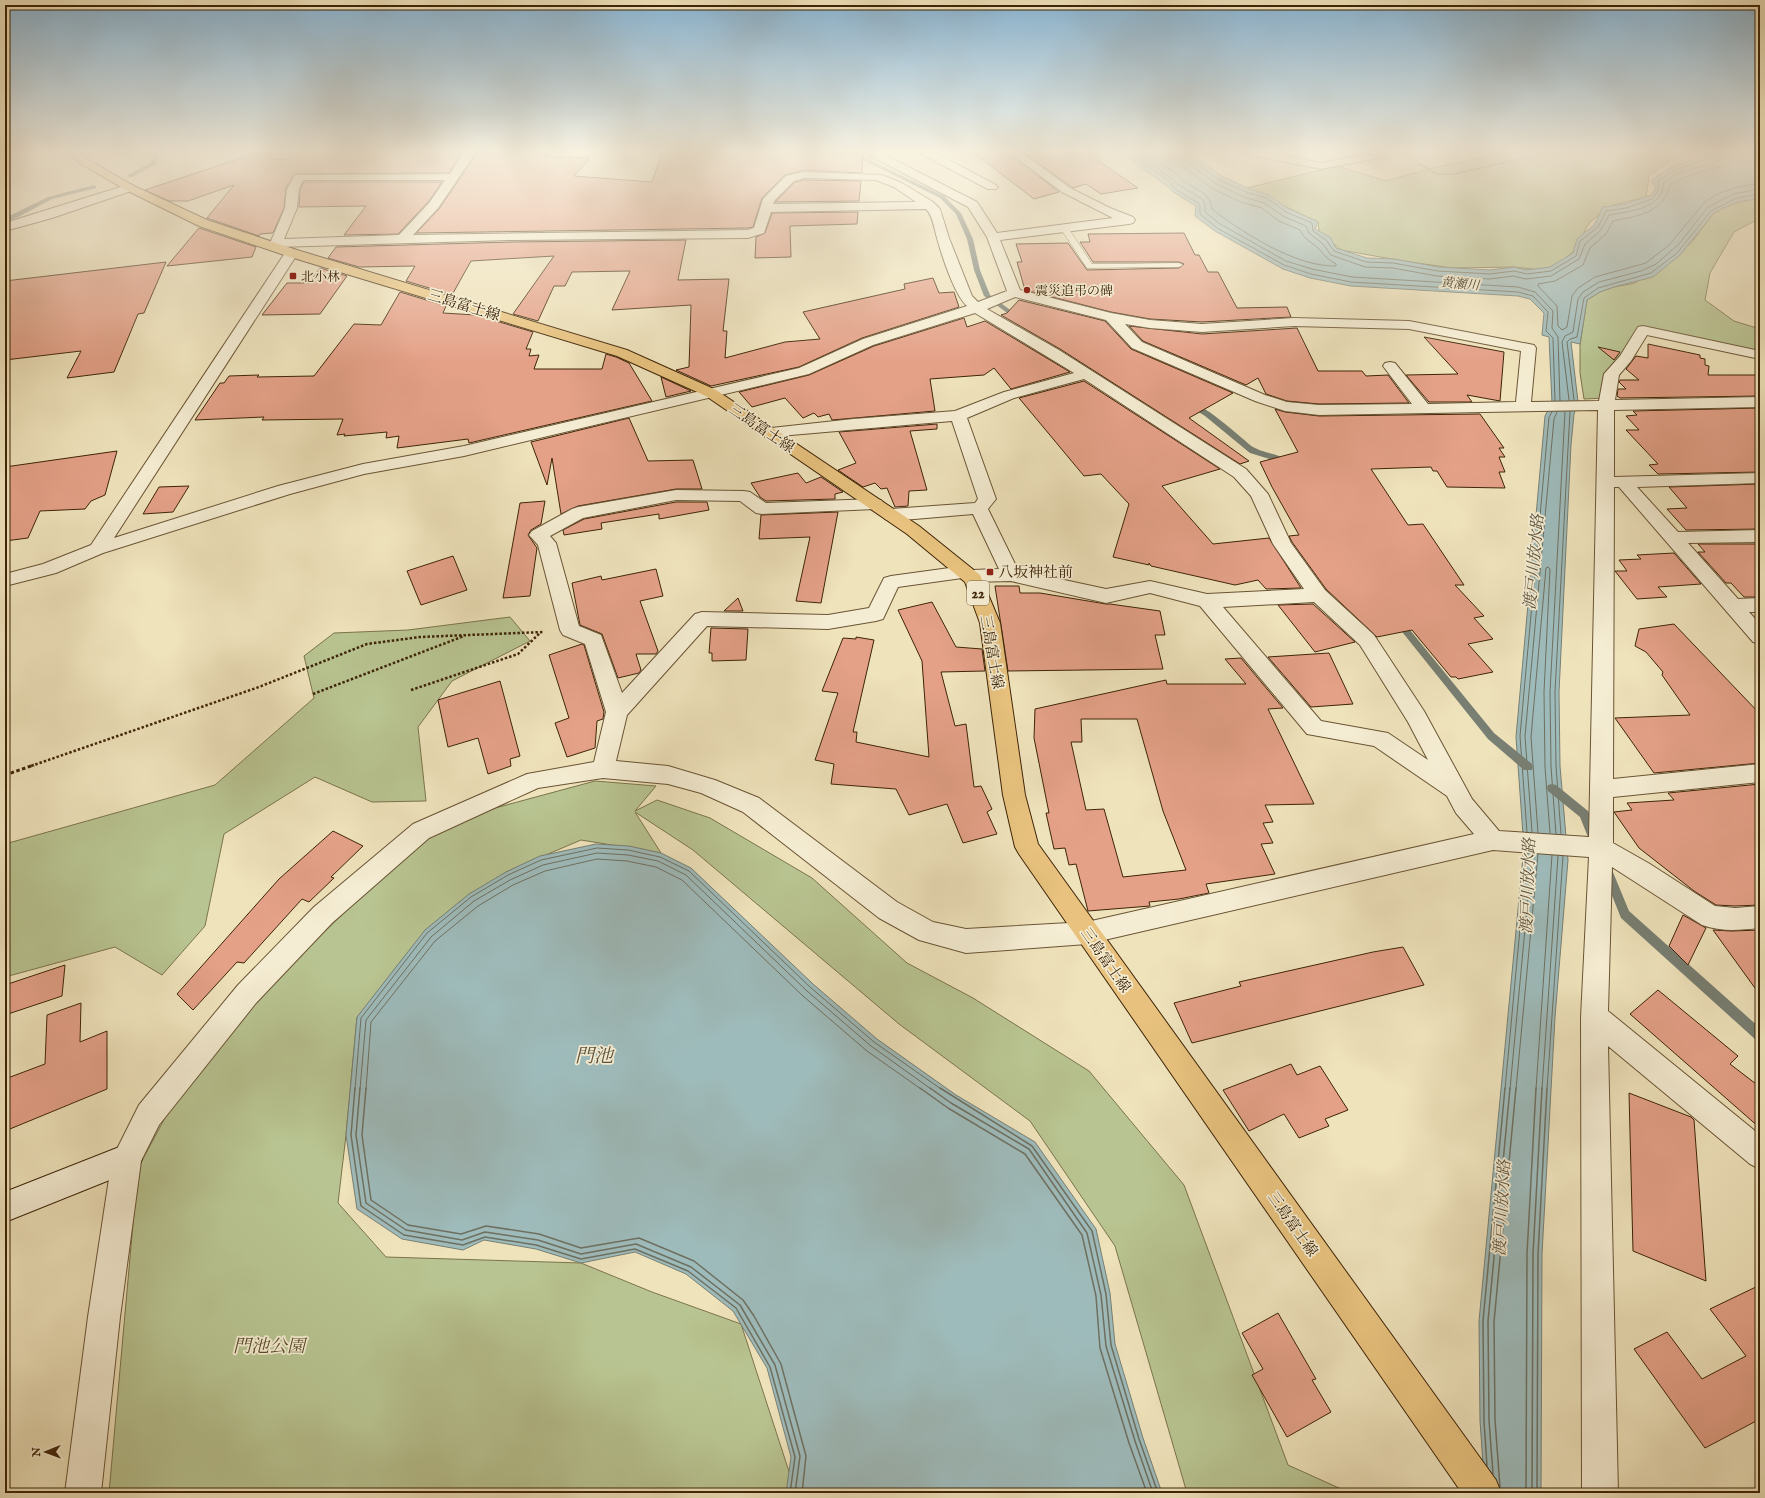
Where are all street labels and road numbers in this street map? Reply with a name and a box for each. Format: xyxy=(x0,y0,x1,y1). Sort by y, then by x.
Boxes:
street label: 三島富士線 xyxy=(425,285,503,326)
street label: 三島富士線 xyxy=(725,400,798,457)
road number: 22 xyxy=(967,581,989,605)
street label: 三島富士線 xyxy=(976,613,1007,691)
street label: 三島富士線 xyxy=(1076,924,1135,996)
street label: 三島富士線 xyxy=(1263,1188,1322,1260)

